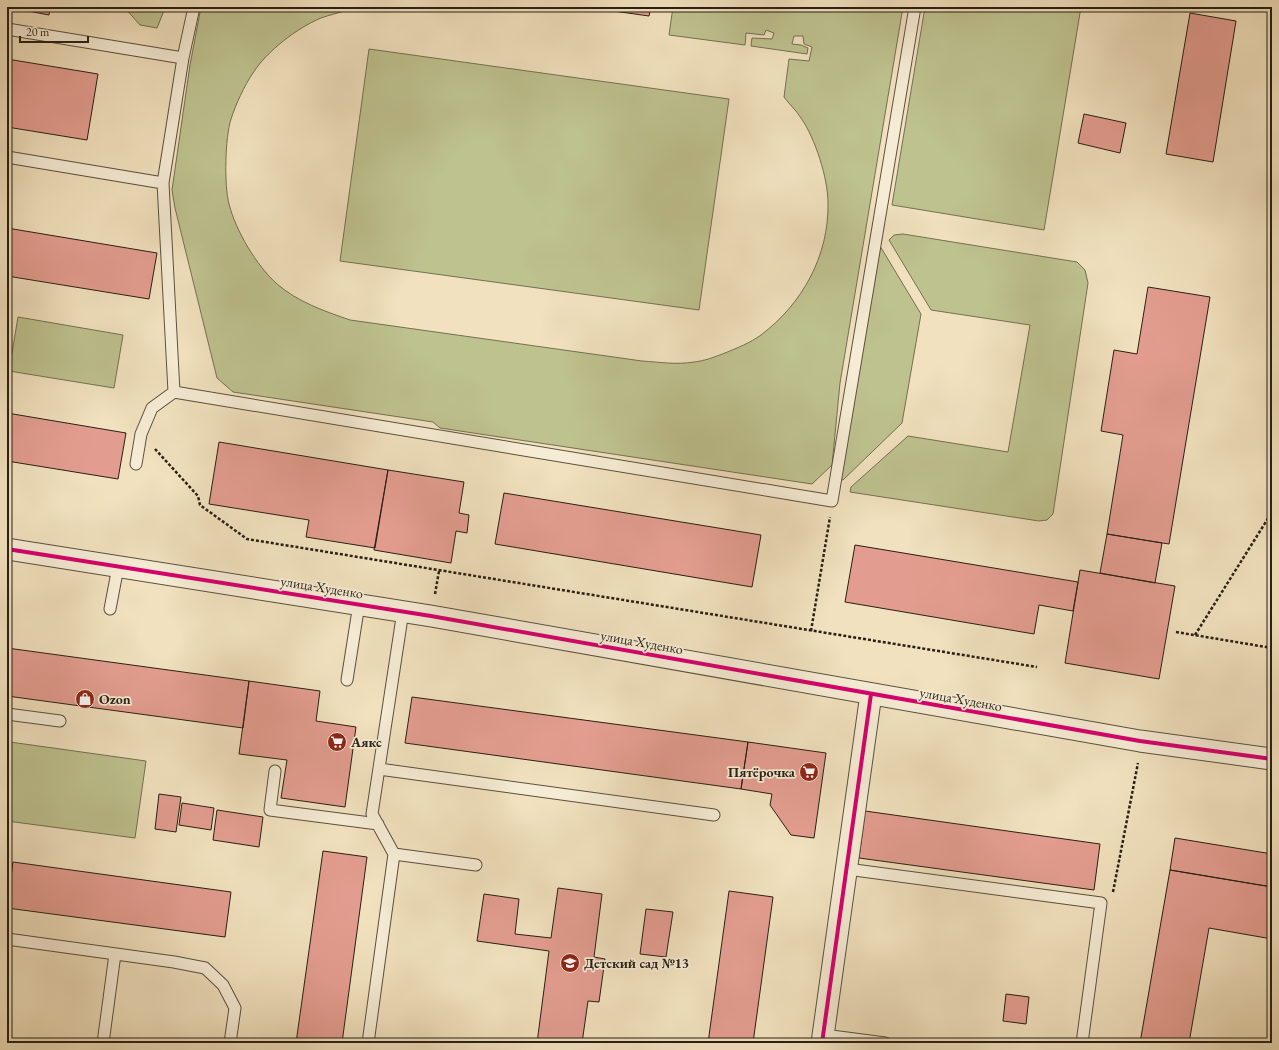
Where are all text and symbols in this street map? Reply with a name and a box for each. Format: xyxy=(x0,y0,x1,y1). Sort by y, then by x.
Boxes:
scale bar xyxy=(20,18,88,44)
text: 20 m xyxy=(26,24,50,40)
street label: улица Худенко xyxy=(279,572,365,602)
street label: улица Худенко xyxy=(599,626,685,658)
street label: улица Худенко xyxy=(918,683,1004,715)
shop icon: Ozon xyxy=(74,688,96,710)
place label: Ozon xyxy=(99,690,131,708)
supermarket icon: Аякс xyxy=(326,731,348,753)
place label: Аякс xyxy=(350,733,382,751)
supermarket icon: Пятёрочка xyxy=(798,761,820,783)
place label: Пятёрочка xyxy=(728,763,796,781)
school or university icon: Детский сад №13 xyxy=(559,952,581,974)
place label: Детский сад №13 xyxy=(584,954,689,972)

